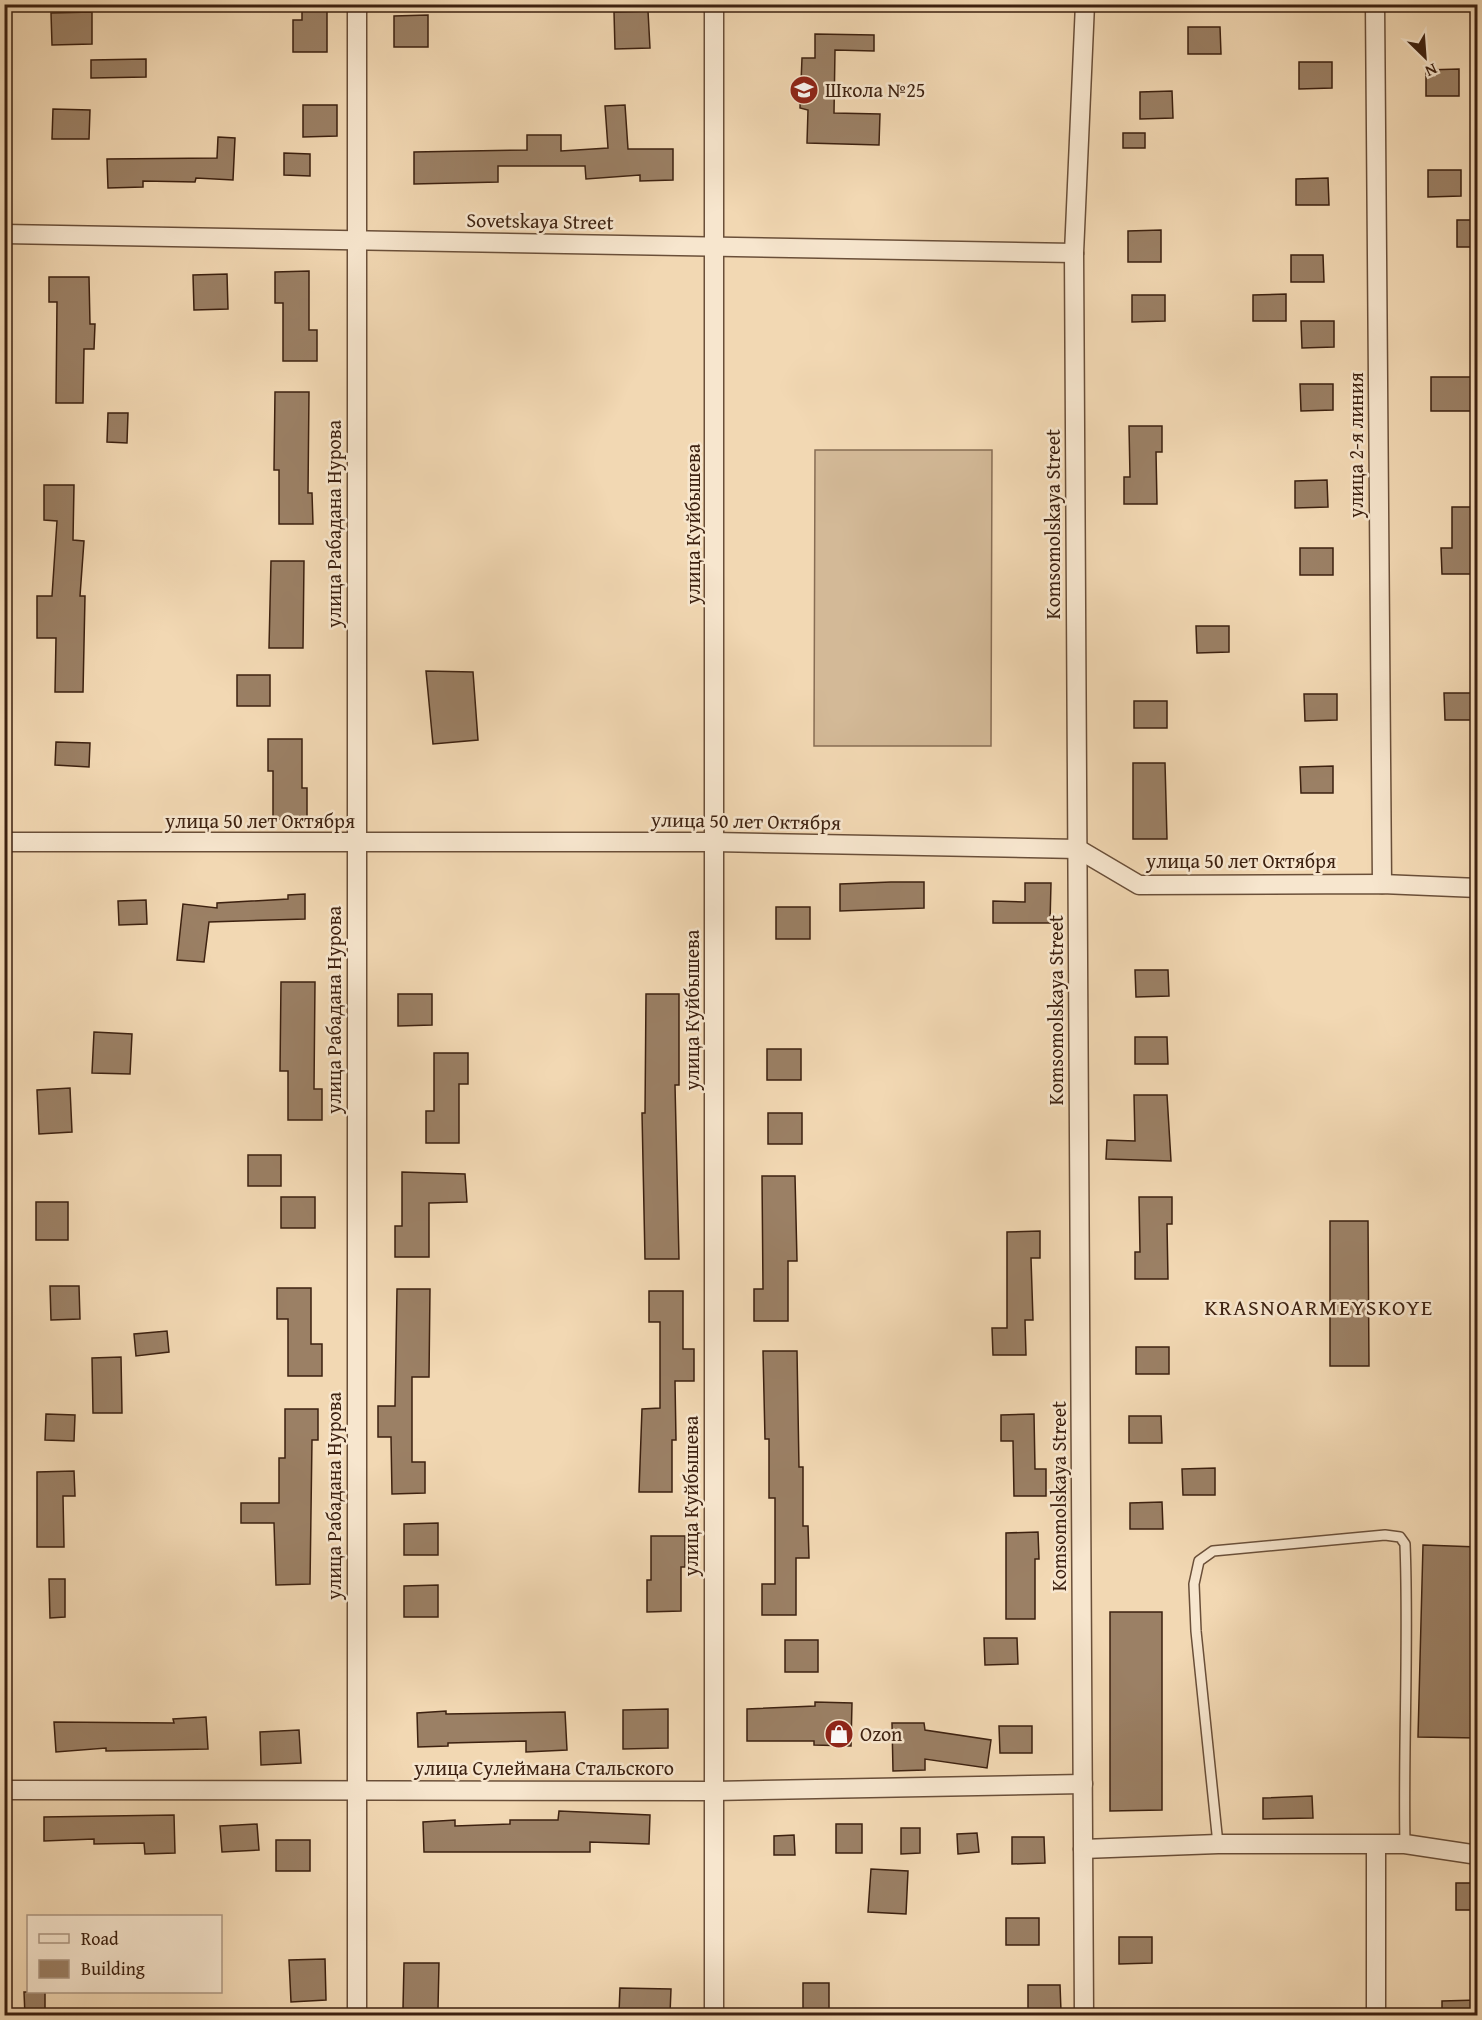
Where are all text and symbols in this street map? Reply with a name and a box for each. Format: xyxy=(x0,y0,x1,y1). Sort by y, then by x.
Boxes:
north arrow xyxy=(1395,27,1455,87)
text: N xyxy=(1421,57,1441,84)
school or university icon: Школа №25 xyxy=(788,74,820,106)
place label: Школа №25 xyxy=(825,75,925,104)
street label: Sovetskaya Street xyxy=(466,205,614,236)
street label: улица 2-я линия xyxy=(1341,372,1370,519)
street label: улица Рабадана Нурова xyxy=(319,419,348,629)
street label: Komsomolskaya Street xyxy=(1038,429,1067,619)
street label: улица Куйбышева xyxy=(678,443,707,605)
street label: улица 50 лет Октября xyxy=(650,804,841,837)
street label: улица 50 лет Октября xyxy=(164,806,355,835)
street label: улица 50 лет Октября xyxy=(1145,846,1336,875)
street label: улица Рабадана Нурова xyxy=(319,905,348,1115)
street label: Komsomolskaya Street xyxy=(1041,915,1070,1105)
street label: улица Куйбышева xyxy=(677,929,706,1091)
district label: KRASNOARMEYSKOYE xyxy=(1204,1291,1434,1323)
street label: улица Рабадана Нурова xyxy=(319,1391,348,1601)
street label: Komsomolskaya Street xyxy=(1044,1401,1073,1591)
street label: улица Куйбышева xyxy=(676,1415,705,1577)
shop icon: Ozon xyxy=(823,1718,855,1750)
place label: Ozon xyxy=(860,1719,902,1748)
street label: улица Сулеймана Стальского xyxy=(413,1753,674,1782)
legend xyxy=(27,1915,222,1993)
text: Road xyxy=(81,1925,119,1952)
text: Building xyxy=(81,1955,145,1982)

